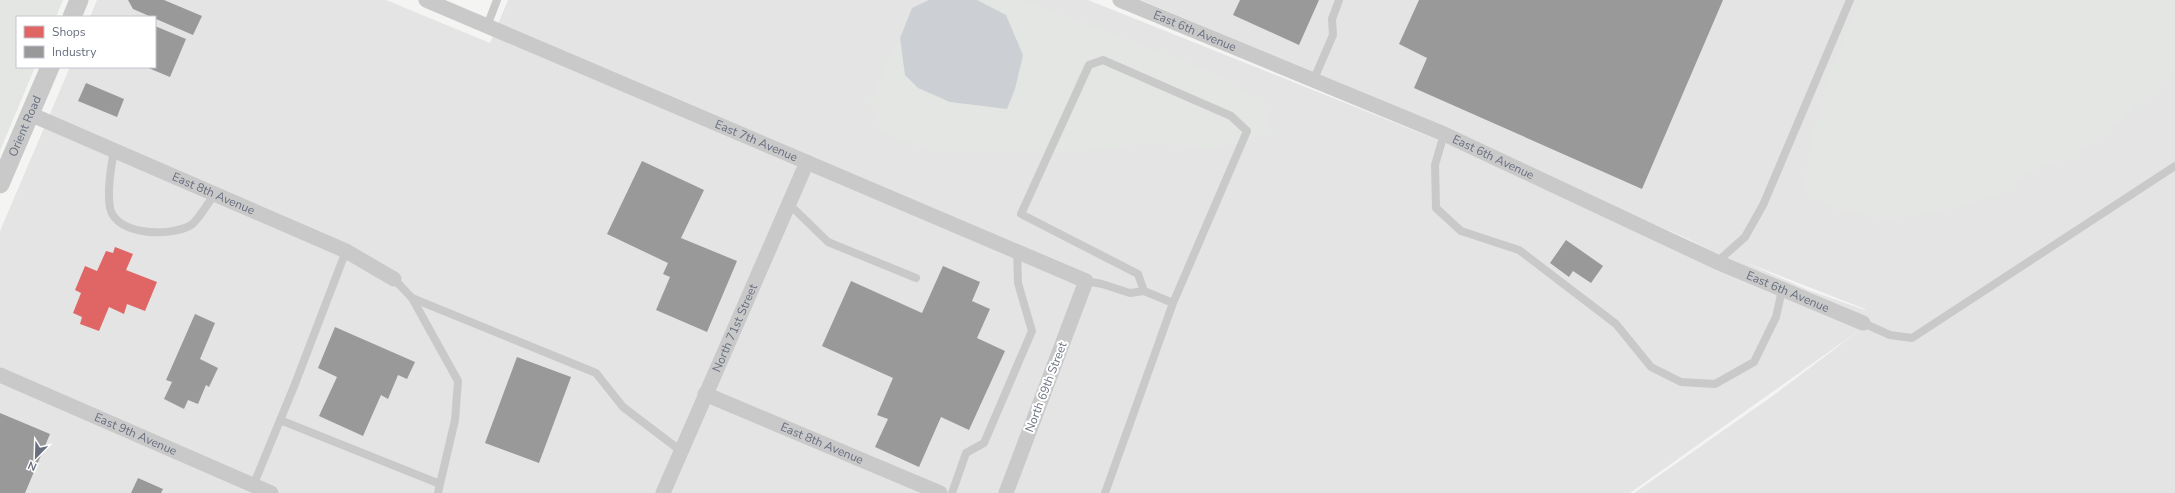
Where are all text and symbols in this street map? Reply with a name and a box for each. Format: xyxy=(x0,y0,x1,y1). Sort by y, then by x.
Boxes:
street label: East 6th Avenue xyxy=(1151,7,1239,55)
legend xyxy=(16,16,156,68)
text: Shops xyxy=(52,24,86,40)
text: Industry xyxy=(52,44,97,60)
street label: Orient Road xyxy=(5,93,45,159)
street label: East 7th Avenue xyxy=(712,116,800,165)
street label: East 6th Avenue xyxy=(1450,131,1537,183)
street label: East 8th Avenue xyxy=(170,169,257,218)
street label: East 6th Avenue xyxy=(1744,267,1832,316)
street label: North 71st Street xyxy=(709,281,761,374)
street label: North 69th Street xyxy=(1021,339,1071,434)
street label: East 9th Avenue xyxy=(92,409,179,459)
street label: East 8th Avenue xyxy=(778,419,866,468)
north arrow xyxy=(16,437,56,477)
text: N xyxy=(26,457,39,474)

